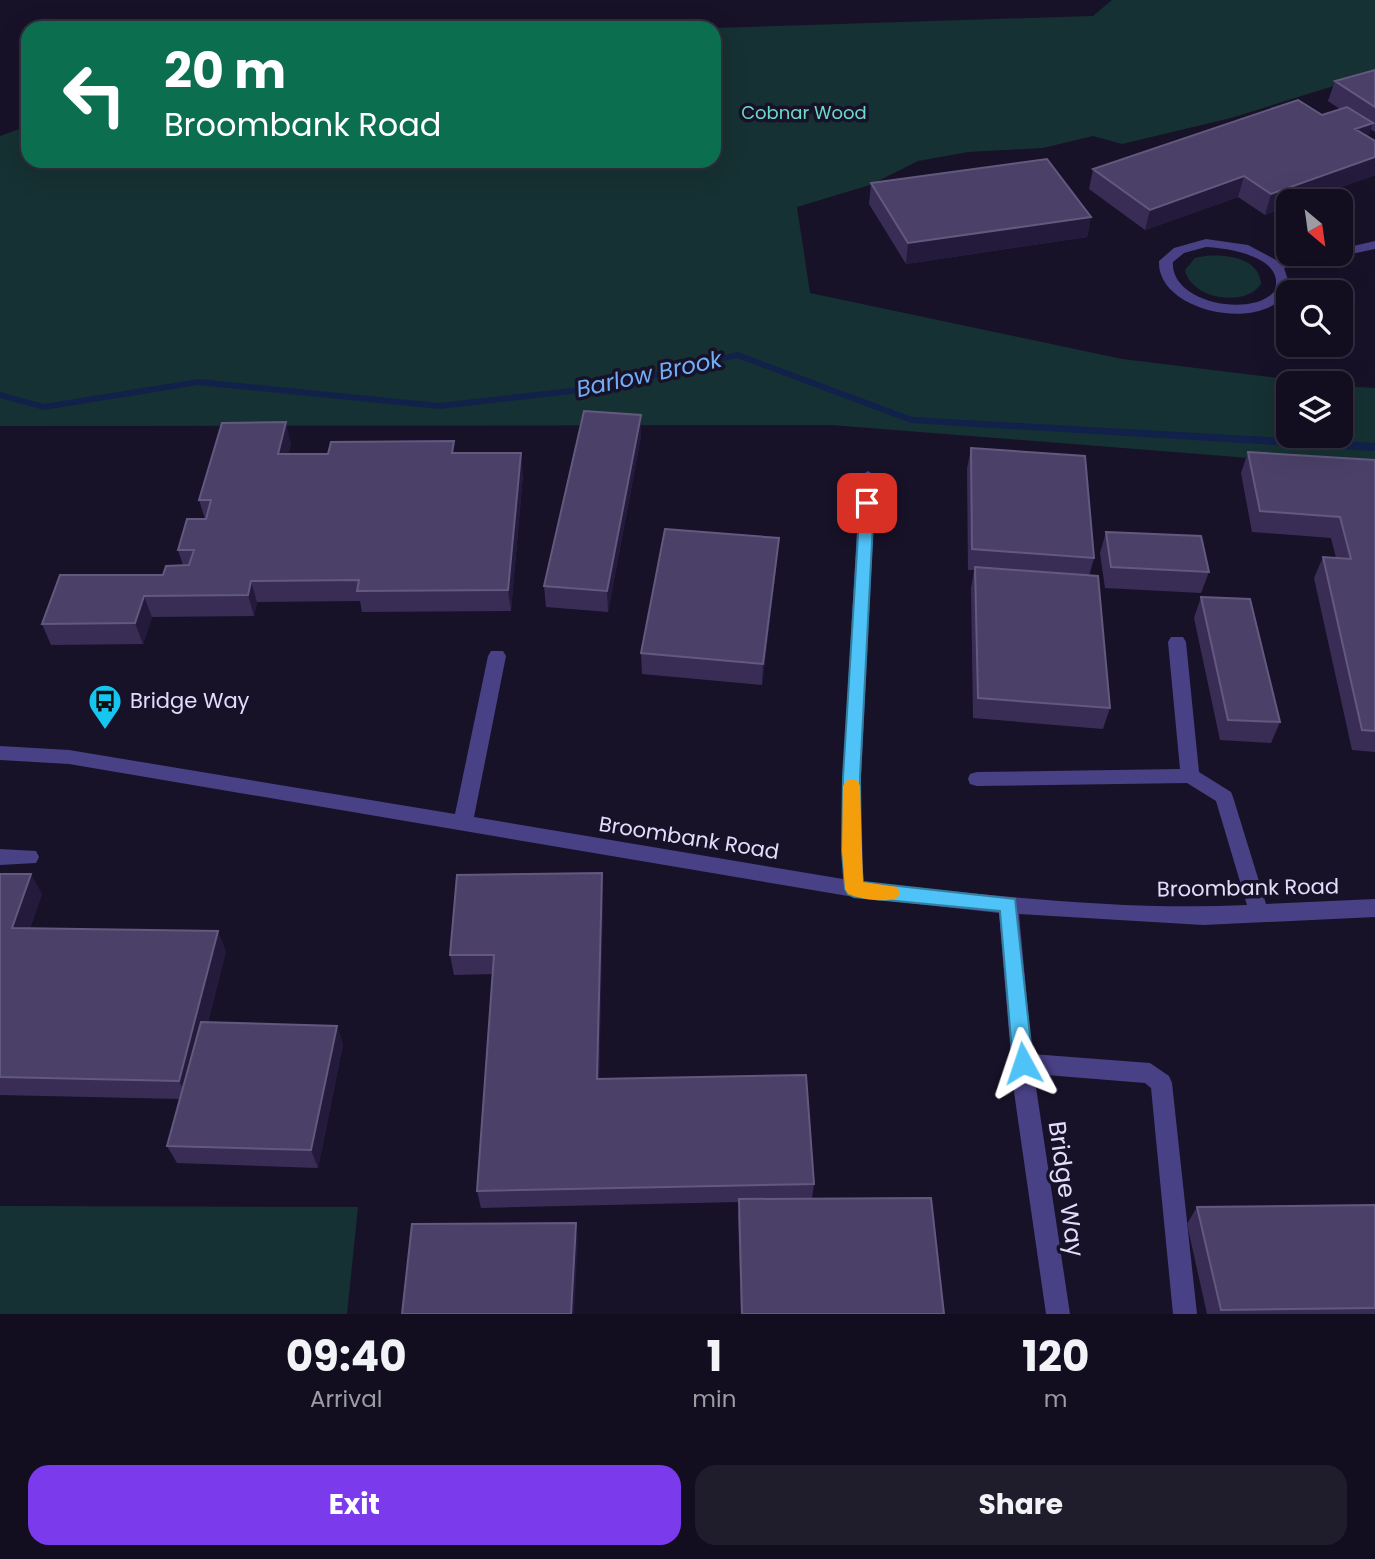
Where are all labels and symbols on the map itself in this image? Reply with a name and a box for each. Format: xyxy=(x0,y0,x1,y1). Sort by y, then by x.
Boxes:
park label: Cobnar Wood xyxy=(741,100,867,125)
north arrow xyxy=(1276,189,1353,266)
water label: Barlow Brook xyxy=(573,343,726,405)
pin xyxy=(837,473,897,533)
bus stop icon: Bridge Way xyxy=(86,682,124,731)
place label: Bridge Way xyxy=(130,686,250,715)
street label: Broombank Road xyxy=(597,809,781,866)
street label: Broombank Road xyxy=(1157,871,1339,904)
position arrow xyxy=(986,1026,1060,1100)
street label: Bridge Way xyxy=(1041,1119,1092,1259)

